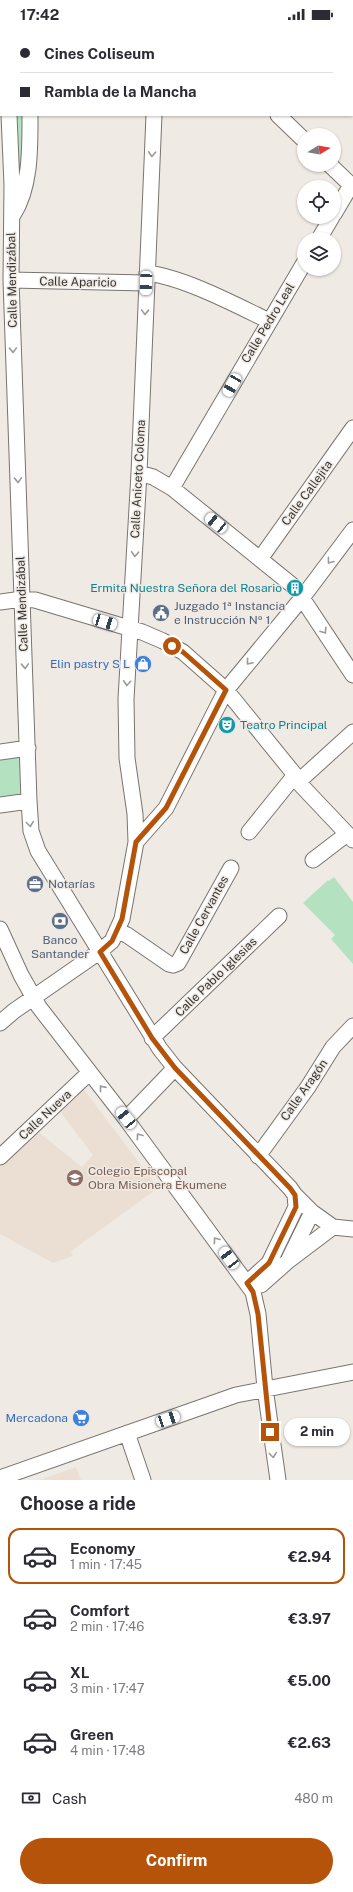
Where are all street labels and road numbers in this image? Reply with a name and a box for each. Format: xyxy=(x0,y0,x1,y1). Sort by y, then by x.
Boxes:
street label: Calle Mendizábal xyxy=(4,232,20,328)
street label: Calle Aparicio xyxy=(39,274,117,290)
street label: Calle Pedro Leal xyxy=(239,280,298,365)
street label: Calle Aniceto Coloma xyxy=(128,419,148,539)
street label: Calle Callejita xyxy=(279,458,335,528)
street label: Calle Mendizábal xyxy=(13,556,31,652)
street label: Calle Cervantes xyxy=(177,873,231,957)
street label: Calle Pablo Iglesias xyxy=(172,934,260,1020)
street label: Calle Aragón xyxy=(278,1056,330,1123)
street label: Calle Nueva xyxy=(16,1087,74,1143)

